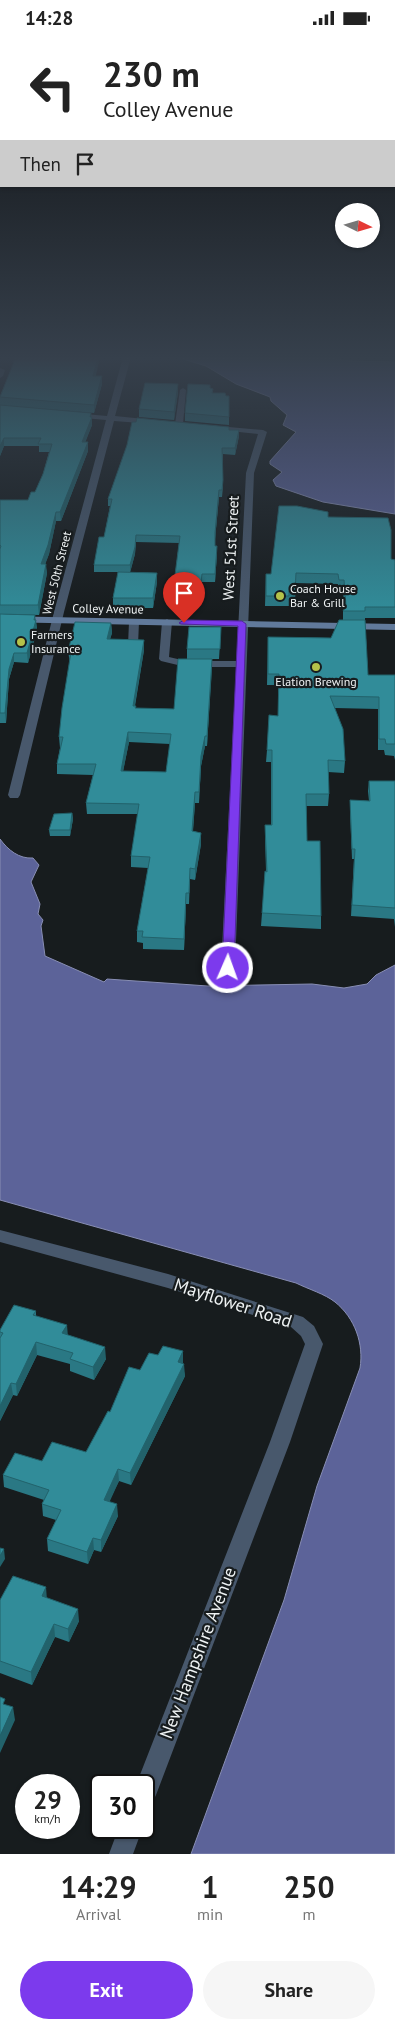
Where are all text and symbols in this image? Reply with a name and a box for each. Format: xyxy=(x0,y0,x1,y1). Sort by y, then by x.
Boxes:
text: 14:28 xyxy=(25,6,73,30)
text: 230 m xyxy=(103,51,200,97)
icon: left xyxy=(20,55,85,120)
text: Colley Avenue xyxy=(103,95,233,123)
icon: arrive xyxy=(71,150,99,178)
text: Then xyxy=(20,152,61,176)
north arrow xyxy=(335,203,380,247)
map controls xyxy=(335,203,380,248)
street label: West 51st Street xyxy=(218,495,243,601)
street label: West 50th Street xyxy=(39,530,74,616)
pin xyxy=(163,572,205,623)
icon: arrive xyxy=(170,579,198,607)
place label: Coach House Bar & Grill xyxy=(290,581,356,610)
marker: Coach House Bar & Grill xyxy=(274,590,286,602)
street label: Colley Avenue xyxy=(72,600,144,617)
place label: Farmers Insurance xyxy=(31,627,80,656)
marker: Farmers Insurance xyxy=(15,636,27,648)
marker: Elation Brewing xyxy=(310,661,322,673)
place label: Elation Brewing xyxy=(275,674,357,689)
position arrow xyxy=(201,941,253,993)
street label: Mayflower Road xyxy=(171,1273,295,1332)
street label: New Hampshire Avenue xyxy=(154,1564,241,1742)
speed limit sign: 30 xyxy=(90,1774,155,1839)
text: 29 xyxy=(33,1784,62,1816)
text: km/h xyxy=(34,1811,61,1826)
text: 14:29 xyxy=(60,1867,137,1906)
text: 1 xyxy=(202,1867,219,1906)
text: 250 xyxy=(283,1867,335,1906)
text: Arrival xyxy=(76,1904,121,1924)
text: min xyxy=(197,1904,223,1924)
text: m xyxy=(303,1904,316,1924)
button: Exit xyxy=(20,1961,193,2019)
button: Share xyxy=(203,1961,375,2019)

